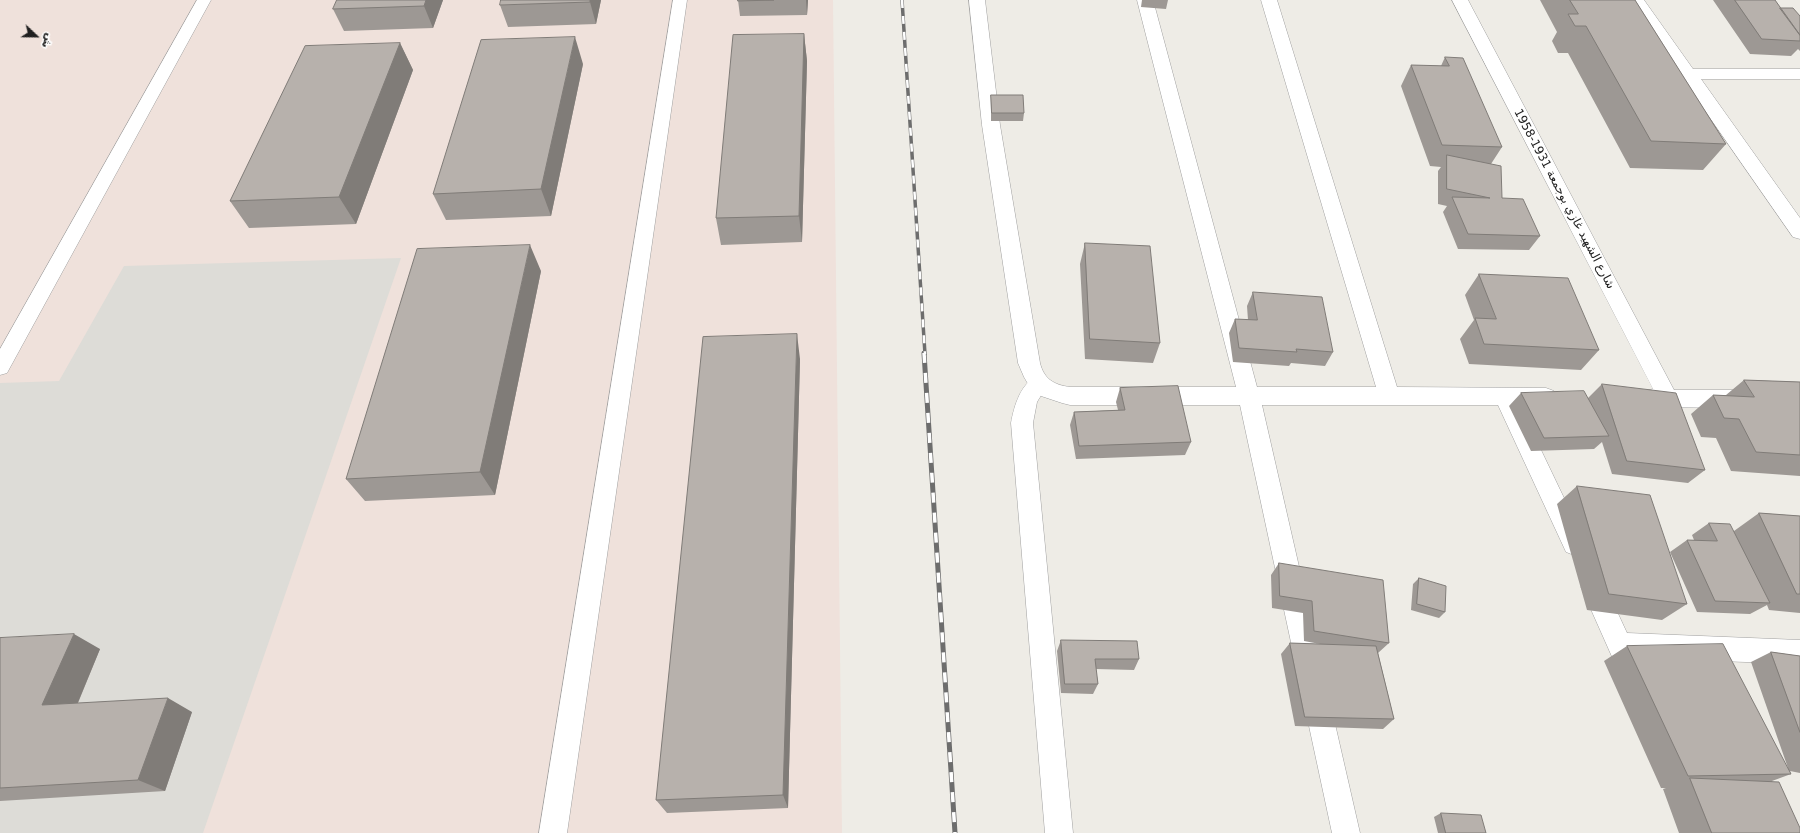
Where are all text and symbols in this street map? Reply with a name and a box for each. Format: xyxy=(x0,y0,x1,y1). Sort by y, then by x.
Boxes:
north arrow xyxy=(16,16,56,56)
text: ش xyxy=(39,31,56,50)
street label: شارع الشهيد غازي بوجمعة 1931-1958 xyxy=(1510,107,1618,291)

